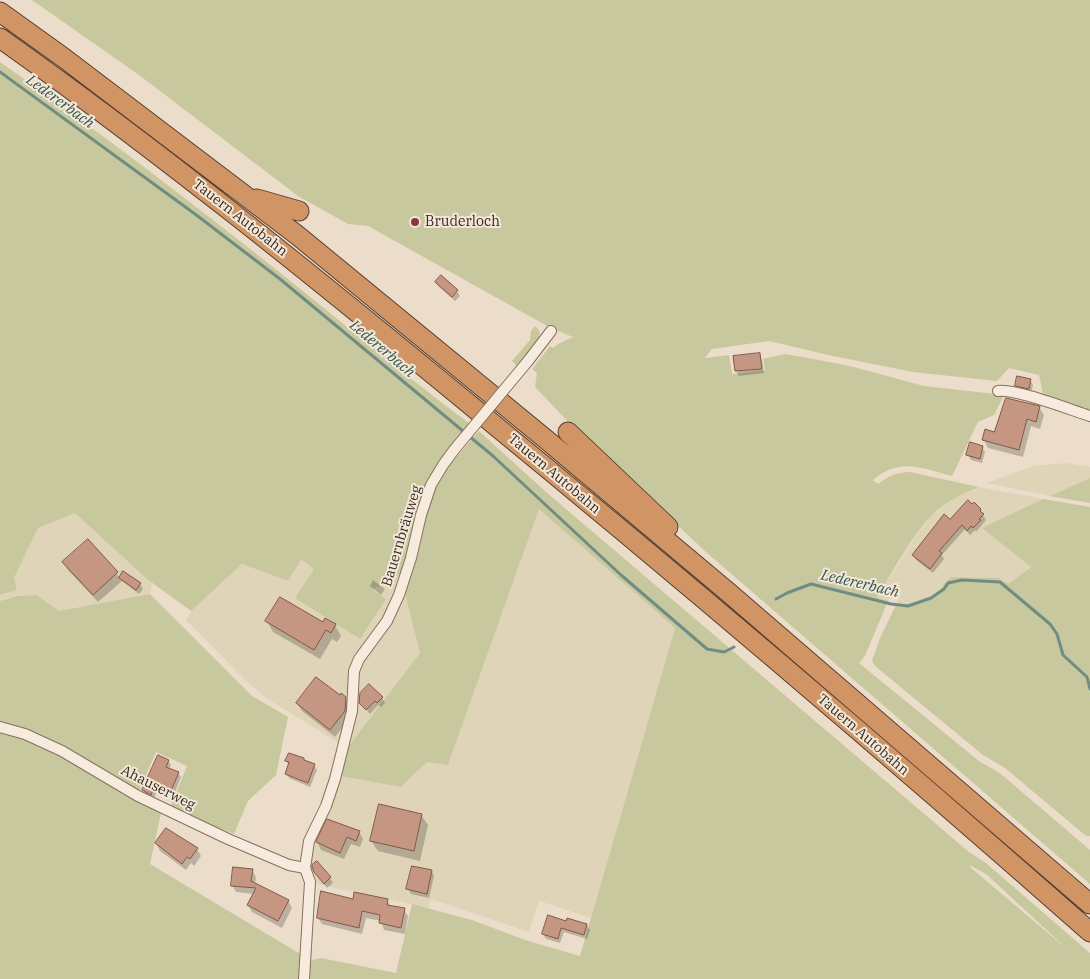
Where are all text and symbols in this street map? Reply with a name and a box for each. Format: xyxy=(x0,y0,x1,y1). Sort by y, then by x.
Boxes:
water label: Ledererbach xyxy=(22,71,98,133)
street label: Tauern Autobahn xyxy=(189,176,291,260)
place label: Bruderloch xyxy=(425,214,500,230)
marker: Bruderloch xyxy=(409,216,421,228)
water label: Ledererbach xyxy=(346,316,418,382)
street label: Tauern Autobahn xyxy=(504,430,604,518)
street label: Bauernbräuweg xyxy=(379,483,425,589)
water label: Ledererbach xyxy=(819,566,901,602)
street label: Tauern Autobahn xyxy=(814,691,912,779)
street label: Ahauserweg xyxy=(118,762,198,814)

